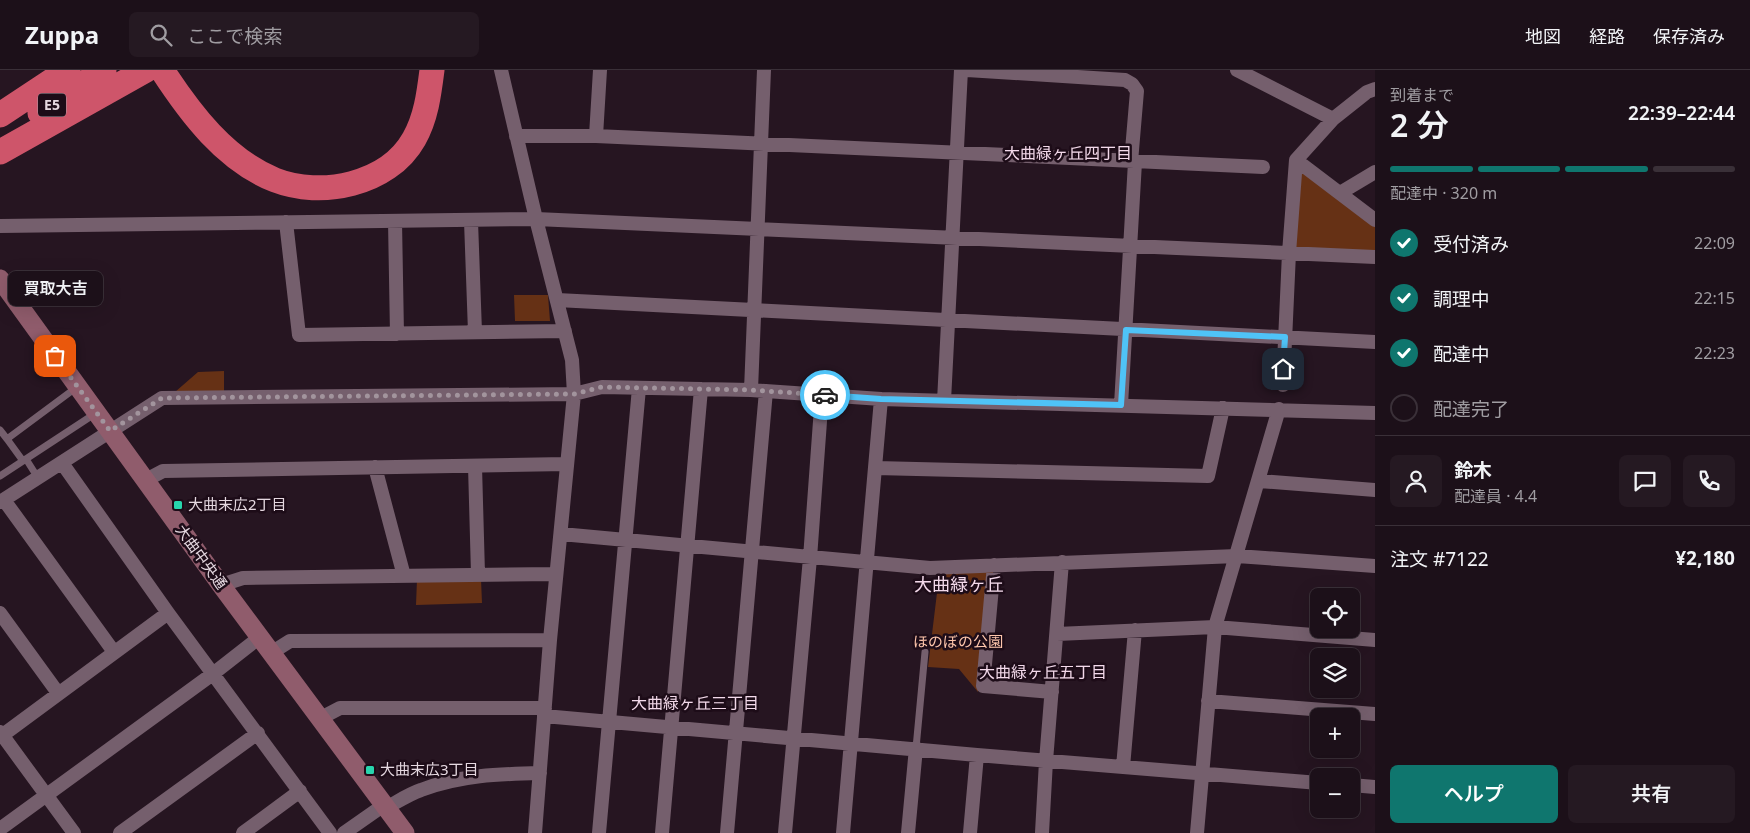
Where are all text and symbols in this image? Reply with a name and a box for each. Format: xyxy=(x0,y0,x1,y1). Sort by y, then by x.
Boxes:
search box xyxy=(129,12,479,57)
text: Zuppa xyxy=(25,18,99,51)
icon: search xyxy=(147,21,175,49)
text: ここで検索 xyxy=(187,23,282,49)
text: 地図 xyxy=(1525,24,1561,48)
text: 経路 xyxy=(1589,24,1625,48)
text: 保存済み xyxy=(1653,24,1725,48)
text: 到着まで xyxy=(1390,84,1454,106)
road number: E5 xyxy=(38,94,66,116)
text: 22:39–22:44 xyxy=(1628,100,1735,126)
text: 2 分 xyxy=(1390,103,1449,146)
district label: 大曲緑ヶ丘四丁目 xyxy=(1004,142,1132,164)
text: 配達中 · 320 m xyxy=(1390,182,1497,204)
icon: check xyxy=(1390,229,1418,257)
text: 受付済み xyxy=(1433,231,1509,257)
text: 22:09 xyxy=(1694,232,1735,254)
callout: 買取大吉 xyxy=(8,271,102,306)
text: 買取大吉 xyxy=(23,277,88,299)
icon: check xyxy=(1390,284,1418,312)
text: 調理中 xyxy=(1433,286,1490,312)
text: 22:15 xyxy=(1694,287,1735,309)
pin xyxy=(34,335,76,377)
icon: check xyxy=(1390,339,1418,367)
text: 配達中 xyxy=(1433,341,1490,367)
icon: bag xyxy=(41,342,69,370)
text: 22:23 xyxy=(1694,342,1735,364)
pin xyxy=(1262,348,1304,390)
icon: home xyxy=(1269,355,1297,383)
courier xyxy=(800,370,850,420)
icon: car xyxy=(811,381,839,409)
text: 配達完了 xyxy=(1433,396,1509,422)
button: person xyxy=(1390,455,1442,507)
button: chat xyxy=(1619,455,1671,507)
button: phone xyxy=(1683,455,1735,507)
text: 鈴木 xyxy=(1454,457,1492,483)
text: 配達員 · 4.4 xyxy=(1454,485,1537,507)
place label: 大曲末広2丁目 xyxy=(188,494,287,514)
marker: 大曲末広2丁目 xyxy=(172,499,184,511)
street label: 大曲中央通 xyxy=(172,520,232,593)
text: ¥2,180 xyxy=(1675,545,1735,571)
text: 注文 #7122 xyxy=(1390,546,1489,572)
district label: 大曲緑ヶ丘 xyxy=(914,572,1004,596)
map controls xyxy=(1310,588,1360,818)
button: locate xyxy=(1310,588,1360,638)
park label: ほのぼの公園 xyxy=(913,631,1003,651)
button: layers xyxy=(1310,648,1360,698)
district label: 大曲緑ヶ丘五丁目 xyxy=(979,661,1107,683)
district label: 大曲緑ヶ丘三丁目 xyxy=(631,692,759,714)
button: + xyxy=(1310,708,1360,758)
place label: 大曲末広3丁目 xyxy=(380,759,479,779)
marker: 大曲末広3丁目 xyxy=(364,764,376,776)
button: ヘルプ xyxy=(1390,765,1558,823)
button: 共有 xyxy=(1568,765,1735,823)
button: − xyxy=(1310,768,1360,818)

